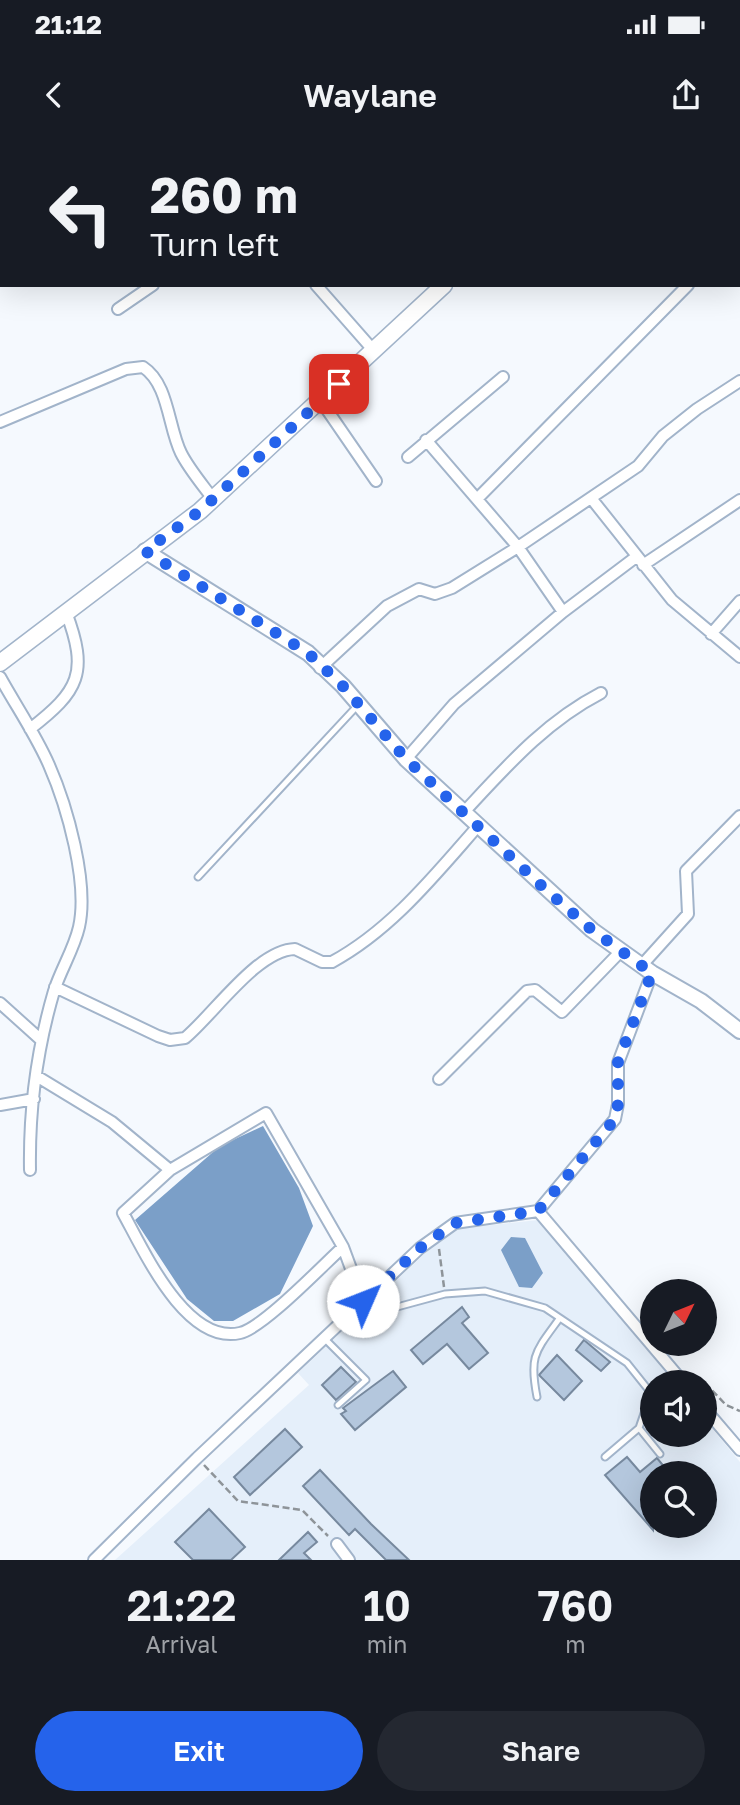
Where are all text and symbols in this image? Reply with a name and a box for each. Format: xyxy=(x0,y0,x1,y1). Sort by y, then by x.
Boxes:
text: 21:12 xyxy=(35,9,102,40)
icon: back xyxy=(35,76,73,114)
text: Waylane xyxy=(303,76,437,114)
icon: share xyxy=(667,76,705,114)
text: 260 m xyxy=(150,165,298,224)
icon: left xyxy=(35,168,126,259)
text: Turn left xyxy=(150,225,279,263)
pin xyxy=(309,354,369,414)
icon: arrive xyxy=(320,365,358,403)
position arrow xyxy=(326,1264,400,1338)
north arrow xyxy=(640,1279,718,1356)
map controls xyxy=(640,1279,717,1538)
button: sound xyxy=(640,1370,717,1447)
button: search xyxy=(640,1461,717,1538)
text: 21:22 xyxy=(127,1580,236,1630)
text: 10 xyxy=(363,1580,411,1630)
text: 760 xyxy=(538,1580,613,1630)
text: Arrival xyxy=(145,1630,218,1658)
text: min xyxy=(367,1630,407,1658)
text: m xyxy=(565,1630,586,1658)
button: Exit xyxy=(35,1711,363,1791)
button: Share xyxy=(377,1711,705,1791)

